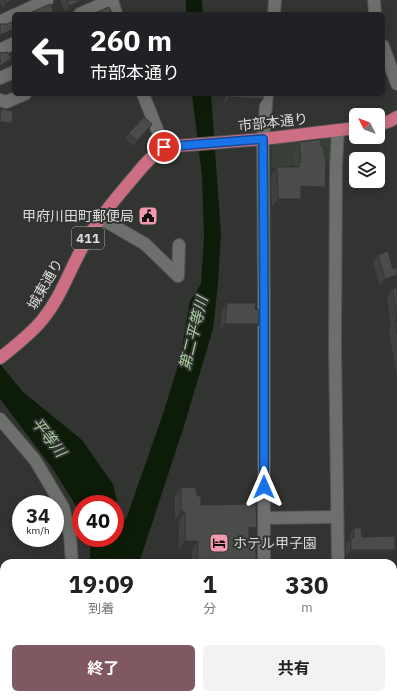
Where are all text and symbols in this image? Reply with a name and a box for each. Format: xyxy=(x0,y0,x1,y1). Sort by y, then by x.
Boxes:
text: 260 m xyxy=(90,22,172,59)
icon: left xyxy=(24,28,76,80)
text: 市部本通り xyxy=(90,61,180,84)
north arrow xyxy=(349,108,385,144)
map controls xyxy=(349,108,385,188)
street label: 市部本通り xyxy=(237,109,309,135)
pin xyxy=(147,130,181,164)
icon: arrive xyxy=(153,136,175,158)
button: layers xyxy=(349,152,385,188)
public building icon: 甲府川田町郵便局 xyxy=(137,205,159,227)
place label: 甲府川田町郵便局 xyxy=(22,207,134,225)
road number: 411 xyxy=(72,227,104,249)
street label: 城東通り xyxy=(23,255,67,313)
water label: 第二平等川 xyxy=(175,292,212,372)
water label: 平等川 xyxy=(28,413,72,462)
position arrow xyxy=(243,466,285,508)
speed limit sign: 40 xyxy=(72,495,124,547)
text: 34 xyxy=(26,502,50,529)
text: km/h xyxy=(26,524,50,537)
hotel icon: ホテル甲子園 xyxy=(208,532,230,554)
place label: ホテル甲子園 xyxy=(233,534,317,552)
text: 19:09 xyxy=(68,568,134,600)
text: 1 xyxy=(202,568,217,600)
text: 330 xyxy=(285,569,329,601)
text: m xyxy=(301,599,313,616)
text: 到着 xyxy=(88,600,114,617)
text: 分 xyxy=(203,600,216,617)
button: 終了 xyxy=(12,645,195,691)
button: 共有 xyxy=(203,645,385,691)

